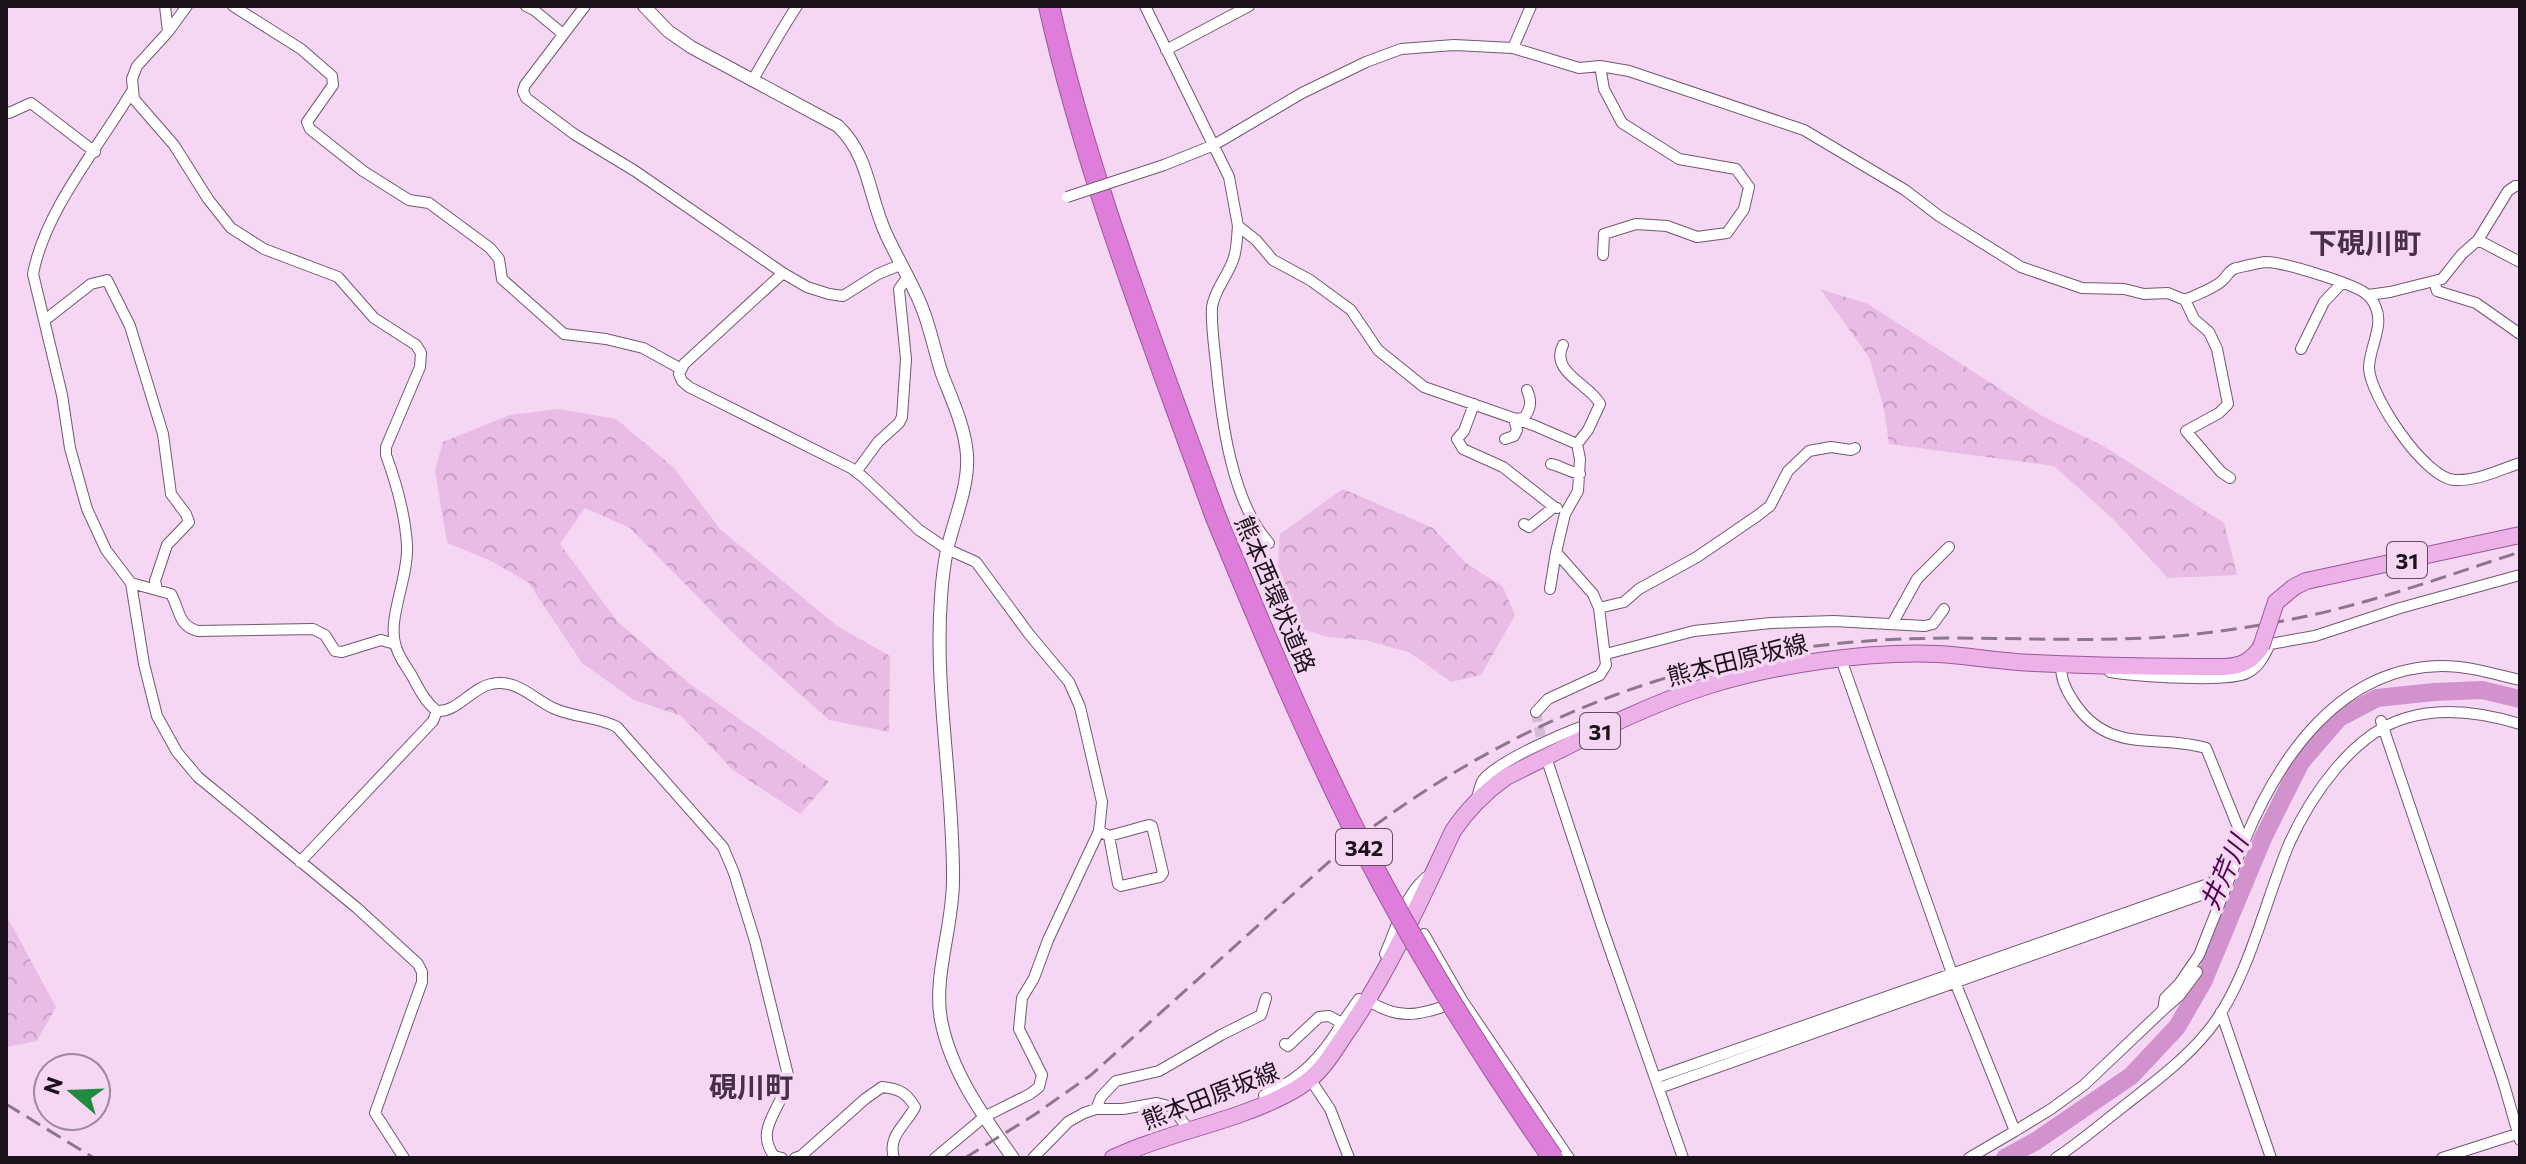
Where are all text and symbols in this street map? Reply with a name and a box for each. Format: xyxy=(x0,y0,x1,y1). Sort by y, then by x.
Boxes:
district label: 下硯川町 xyxy=(2309,225,2421,259)
street label: 熊本西環状道路 xyxy=(1230,511,1322,677)
road number: 31 xyxy=(2387,542,2427,578)
street label: 熊本田原坂線 xyxy=(1664,628,1810,690)
road number: 31 xyxy=(1580,713,1620,749)
water label: 井芹川 xyxy=(2193,827,2254,914)
road number: 342 xyxy=(1336,829,1392,865)
north arrow xyxy=(32,1052,112,1132)
street label: 熊本田原坂線 xyxy=(1138,1056,1282,1134)
district label: 硯川町 xyxy=(709,1069,793,1103)
text: N xyxy=(37,1073,68,1098)

